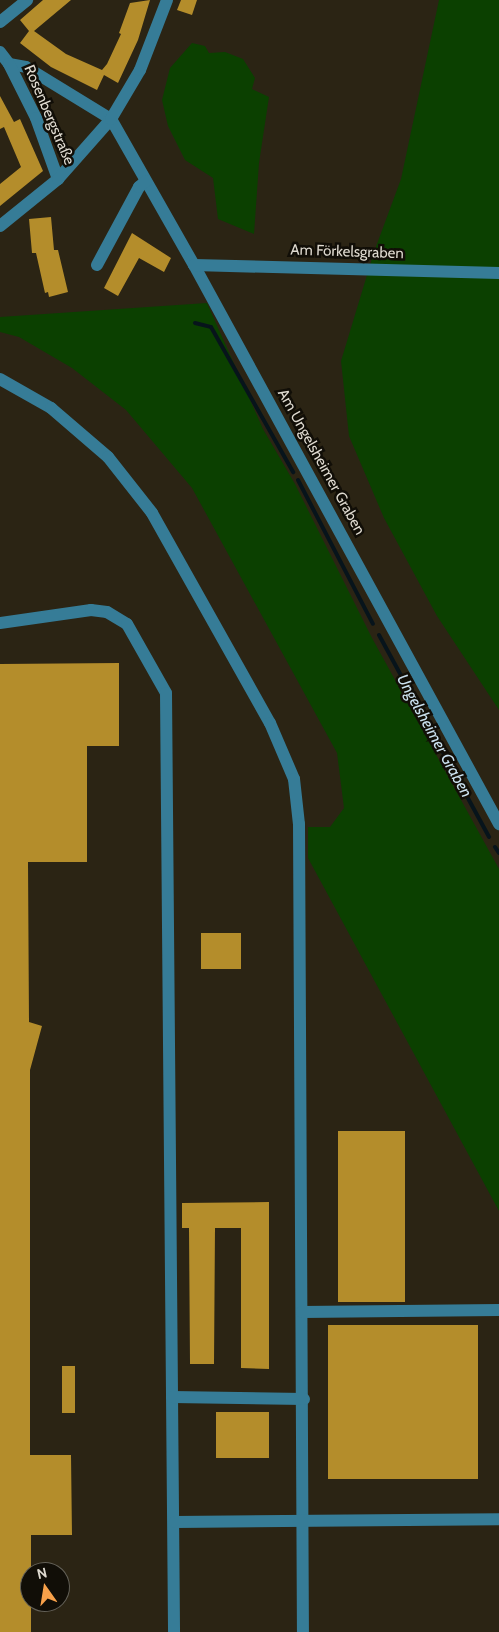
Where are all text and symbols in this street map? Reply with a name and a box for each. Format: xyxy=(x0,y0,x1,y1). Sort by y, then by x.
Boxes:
street label: Rosenbergstraße xyxy=(20,62,78,168)
street label: Am Förkelsgraben xyxy=(290,241,404,263)
street label: Am Ungelsheimer Graben xyxy=(273,386,369,538)
water label: Ungelsheimer Graben xyxy=(392,671,476,801)
north arrow xyxy=(20,1562,70,1612)
text: N xyxy=(35,1563,49,1583)

